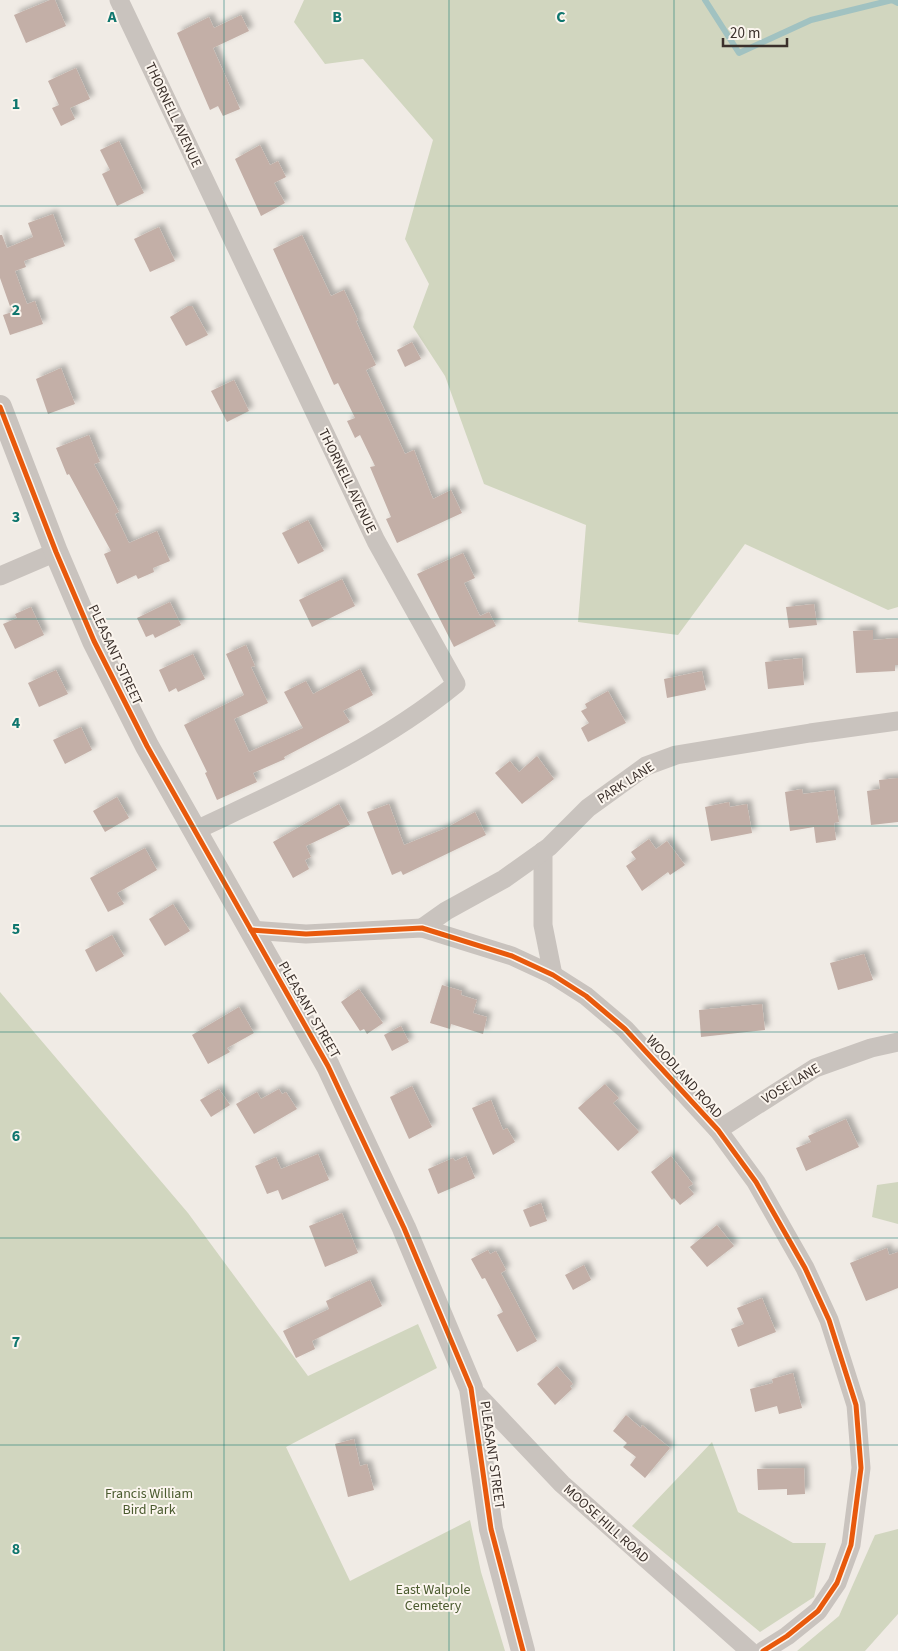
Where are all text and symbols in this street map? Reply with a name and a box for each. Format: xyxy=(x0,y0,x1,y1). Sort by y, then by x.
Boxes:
text: A xyxy=(106,6,117,28)
text: B xyxy=(332,6,342,28)
text: C xyxy=(556,6,566,28)
scale bar xyxy=(723,15,787,47)
text: 20 m xyxy=(730,23,760,44)
street label: THORNELL AVENUE xyxy=(140,59,206,171)
text: 1 xyxy=(12,93,20,115)
text: 2 xyxy=(12,299,20,321)
street label: THORNELL AVENUE xyxy=(313,425,381,537)
text: 3 xyxy=(12,506,20,528)
street label: PLEASANT STREET xyxy=(83,601,147,709)
text: 4 xyxy=(12,712,21,734)
street label: PARK LANE xyxy=(593,757,659,809)
text: 5 xyxy=(12,918,20,940)
street label: PLEASANT STREET xyxy=(273,958,345,1063)
street label: WOODLAND ROAD xyxy=(641,1031,727,1123)
street label: VOSE LANE xyxy=(758,1059,824,1109)
text: 6 xyxy=(12,1125,20,1147)
text: 7 xyxy=(12,1331,20,1353)
street label: PLEASANT STREET xyxy=(475,1400,510,1511)
street label: MOOSE HILL ROAD xyxy=(559,1480,653,1568)
park label: Francis William Bird Park xyxy=(105,1484,193,1520)
text: 8 xyxy=(12,1538,20,1560)
park label: East Walpole Cemetery xyxy=(396,1580,470,1616)

